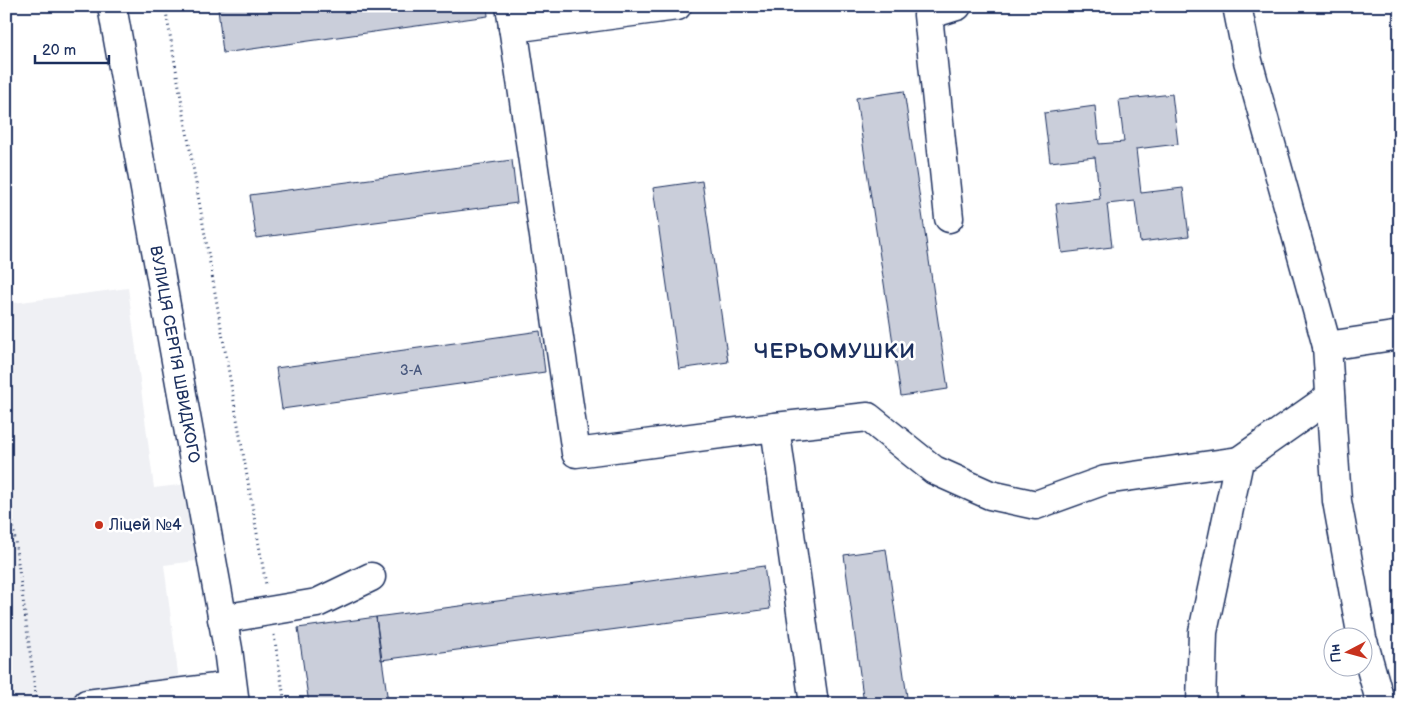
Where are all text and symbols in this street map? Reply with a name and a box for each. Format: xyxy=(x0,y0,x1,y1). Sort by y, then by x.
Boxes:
scale bar xyxy=(35,32,109,64)
text: 20 m xyxy=(42,41,76,60)
street label: ВУЛИЦЯ СЕРГІЯ ШВИДКОГО xyxy=(146,244,204,465)
district label: ЧЕРЬОМУШКИ xyxy=(754,339,916,364)
house number: 3-А xyxy=(400,362,423,379)
place label: Ліцей №4 xyxy=(108,516,182,535)
marker: Ліцей №4 xyxy=(93,519,105,531)
north arrow xyxy=(1324,628,1374,678)
text: Пн xyxy=(1326,643,1345,663)

